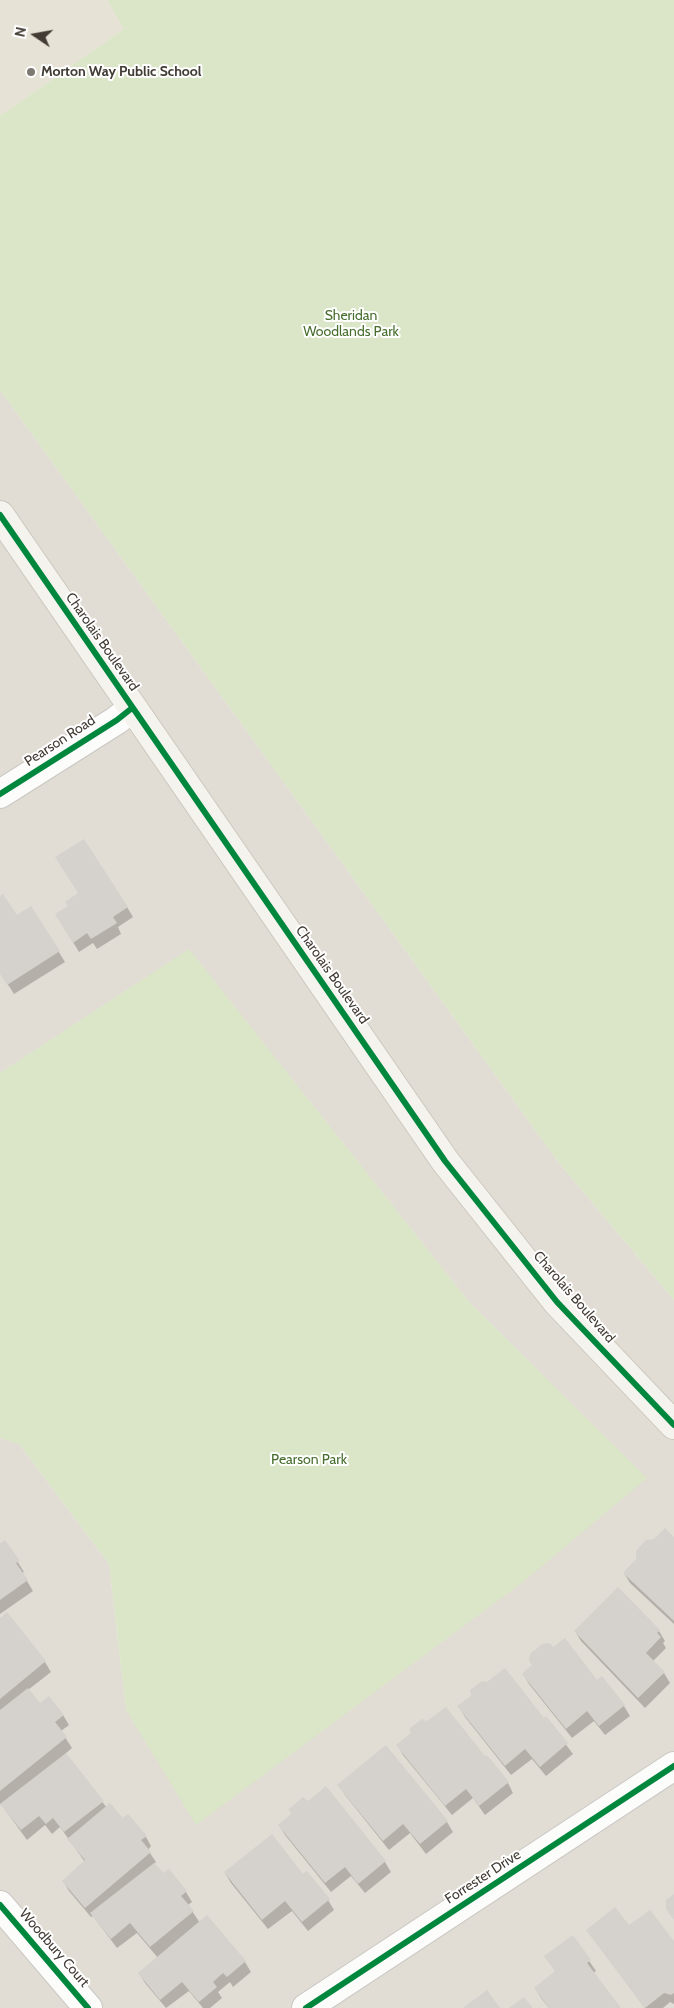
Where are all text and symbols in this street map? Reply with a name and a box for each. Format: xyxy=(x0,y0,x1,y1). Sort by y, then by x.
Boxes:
north arrow xyxy=(10,10,60,60)
text: N xyxy=(10,25,30,39)
place label: Morton Way Public School xyxy=(41,64,201,80)
marker: Morton Way Public School xyxy=(25,66,37,78)
park label: Sheridan Woodlands Park xyxy=(303,308,399,341)
street label: Charolais Boulevard xyxy=(62,590,142,694)
street label: Pearson Road xyxy=(21,712,99,770)
street label: Charolais Boulevard xyxy=(292,923,372,1027)
street label: Charolais Boulevard xyxy=(530,1248,618,1346)
park label: Pearson Park xyxy=(271,1452,347,1468)
street label: Forrester Drive xyxy=(442,1846,524,1908)
street label: Woodbury Court xyxy=(15,1905,93,1991)

